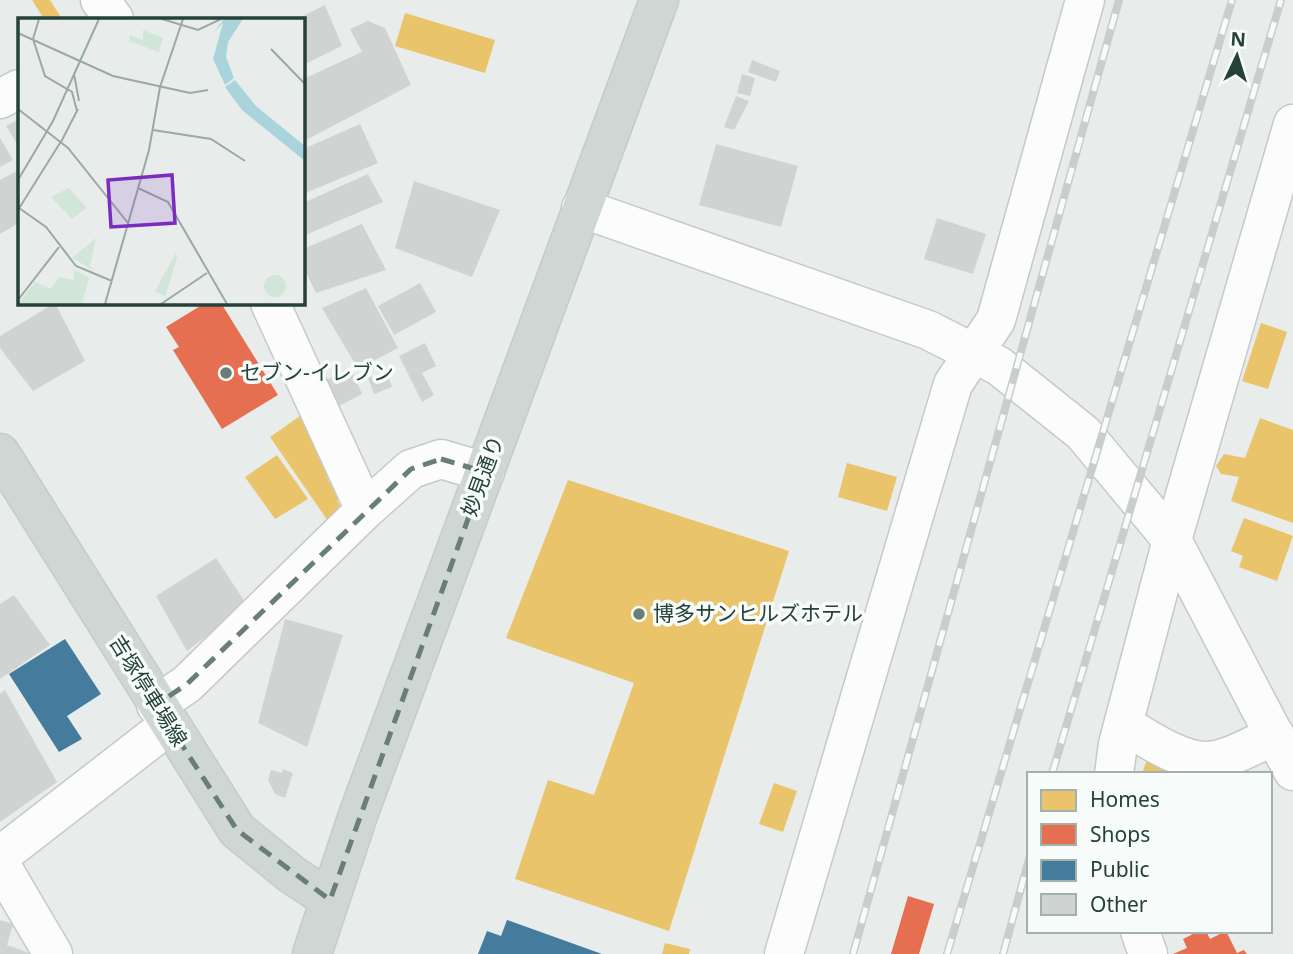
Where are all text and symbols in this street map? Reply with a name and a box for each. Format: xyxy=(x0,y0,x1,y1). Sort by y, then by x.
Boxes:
inset map xyxy=(18,18,304,304)
north arrow xyxy=(1202,21,1272,91)
text: N xyxy=(1230,26,1247,53)
place label: セブン-イレブン xyxy=(240,358,394,386)
marker: セブン-イレブン xyxy=(218,365,234,381)
street label: 妙見通り xyxy=(455,431,510,520)
place label: 博多サンヒルズホテル xyxy=(653,599,863,627)
marker: 博多サンヒルズホテル xyxy=(631,606,647,622)
street label: 吉塚停車場線 xyxy=(104,630,194,751)
legend xyxy=(1027,772,1272,933)
text: Homes xyxy=(1090,785,1160,813)
text: Shops xyxy=(1090,820,1150,848)
text: Public xyxy=(1090,855,1150,883)
text: Other xyxy=(1090,890,1148,918)

